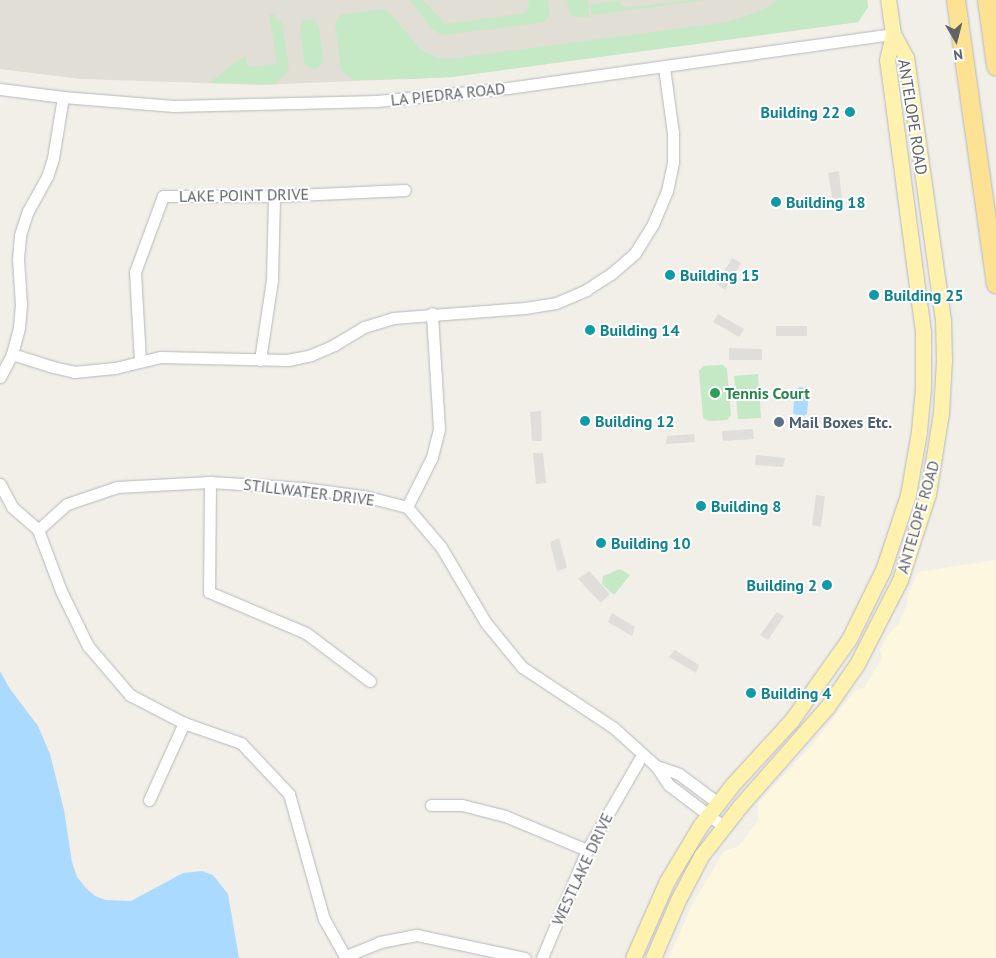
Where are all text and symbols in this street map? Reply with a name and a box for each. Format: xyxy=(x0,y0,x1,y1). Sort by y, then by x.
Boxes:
north arrow xyxy=(931,15,981,65)
text: N xyxy=(952,45,964,64)
street label: ANTELOPE ROAD xyxy=(894,58,932,176)
street label: LA PIEDRA ROAD xyxy=(389,78,507,110)
place label: Building 22 xyxy=(761,102,840,122)
marker: Building 22 xyxy=(844,106,856,118)
street label: LAKE POINT DRIVE xyxy=(178,184,310,206)
place label: Building 18 xyxy=(786,192,865,212)
marker: Building 18 xyxy=(770,196,782,208)
place label: Building 15 xyxy=(680,265,759,285)
marker: Building 15 xyxy=(664,269,676,281)
place label: Building 25 xyxy=(884,285,963,305)
marker: Building 25 xyxy=(868,289,880,301)
place label: Building 14 xyxy=(600,320,679,340)
marker: Building 14 xyxy=(584,324,596,336)
place label: Tennis Court xyxy=(725,383,810,403)
marker: Tennis Court xyxy=(709,387,721,399)
place label: Building 12 xyxy=(595,411,674,431)
place label: Mail Boxes Etc. xyxy=(789,412,892,432)
marker: Building 12 xyxy=(579,415,591,427)
marker: Mail Boxes Etc. xyxy=(773,416,785,428)
street label: ANTELOPE ROAD xyxy=(893,458,943,576)
street label: STILLWATER DRIVE xyxy=(242,474,376,510)
place label: Building 8 xyxy=(711,496,781,516)
marker: Building 8 xyxy=(695,500,707,512)
place label: Building 10 xyxy=(611,533,690,553)
marker: Building 10 xyxy=(595,537,607,549)
place label: Building 2 xyxy=(747,575,817,595)
marker: Building 2 xyxy=(821,579,833,591)
place label: Building 4 xyxy=(761,683,831,703)
marker: Building 4 xyxy=(745,687,757,699)
street label: WESTLAKE DRIVE xyxy=(548,810,616,928)

